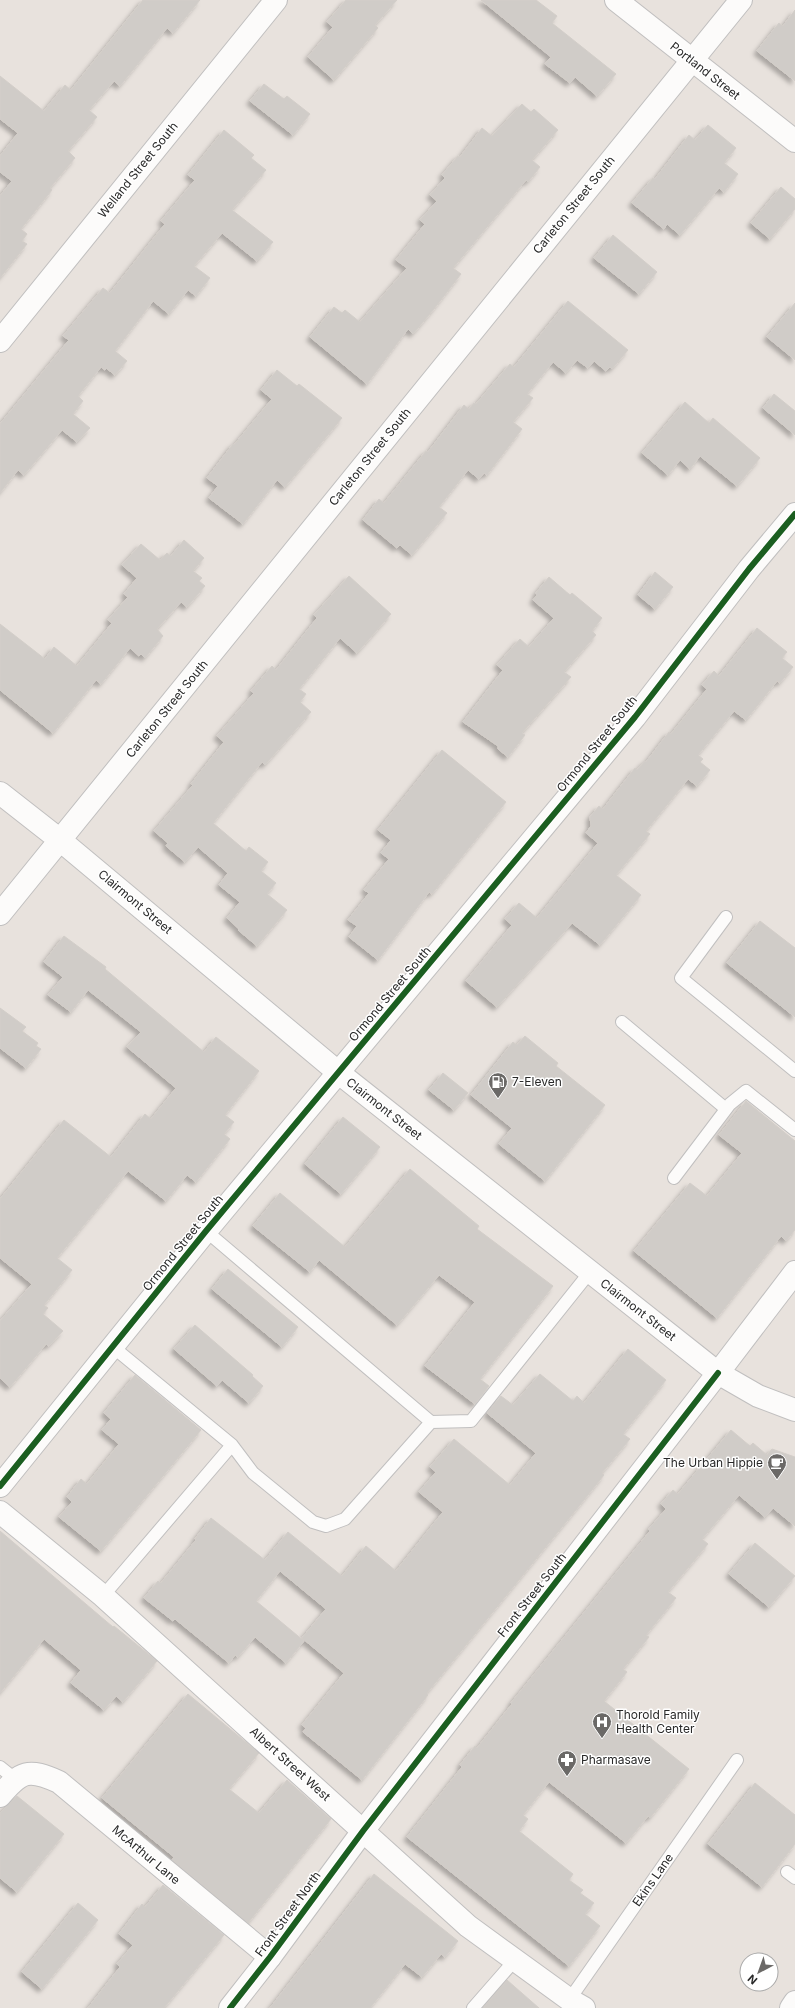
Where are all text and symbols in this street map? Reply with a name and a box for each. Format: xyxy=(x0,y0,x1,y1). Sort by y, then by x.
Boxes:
street label: Portland Street xyxy=(667,39,743,103)
street label: Welland Street South xyxy=(94,119,181,221)
street label: Carleton Street South xyxy=(529,153,618,257)
street label: Carleton Street South xyxy=(325,405,414,509)
street label: Carleton Street South xyxy=(122,657,211,761)
street label: Ormond Street South xyxy=(553,692,640,795)
street label: Clairmont Street xyxy=(95,866,175,937)
street label: Ormond Street South xyxy=(345,943,434,1044)
fuel station icon: 7-Eleven xyxy=(487,1071,509,1099)
street label: Clairmont Street xyxy=(343,1074,425,1143)
place label: 7-Eleven xyxy=(512,1074,562,1089)
street label: Ormond Street South xyxy=(139,1191,226,1294)
street label: Clairmont Street xyxy=(597,1275,679,1344)
cafe icon: The Urban Hippie xyxy=(766,1452,788,1480)
place label: The Urban Hippie xyxy=(663,1455,763,1470)
street label: Front Street South xyxy=(494,1550,569,1640)
place label: Thorold Family Health Center xyxy=(616,1707,700,1736)
hospital icon: Thorold Family Health Center xyxy=(591,1711,613,1739)
street label: Albert Street West xyxy=(247,1724,334,1804)
pharmacy icon: Pharmasave xyxy=(556,1749,578,1777)
place label: Pharmasave xyxy=(581,1752,651,1767)
street label: McArthur Lane xyxy=(109,1822,183,1887)
street label: Ekins Lane xyxy=(629,1850,676,1909)
street label: Front Street North xyxy=(252,1868,324,1959)
north arrow xyxy=(739,1952,779,1992)
text: N xyxy=(745,1972,760,1988)

